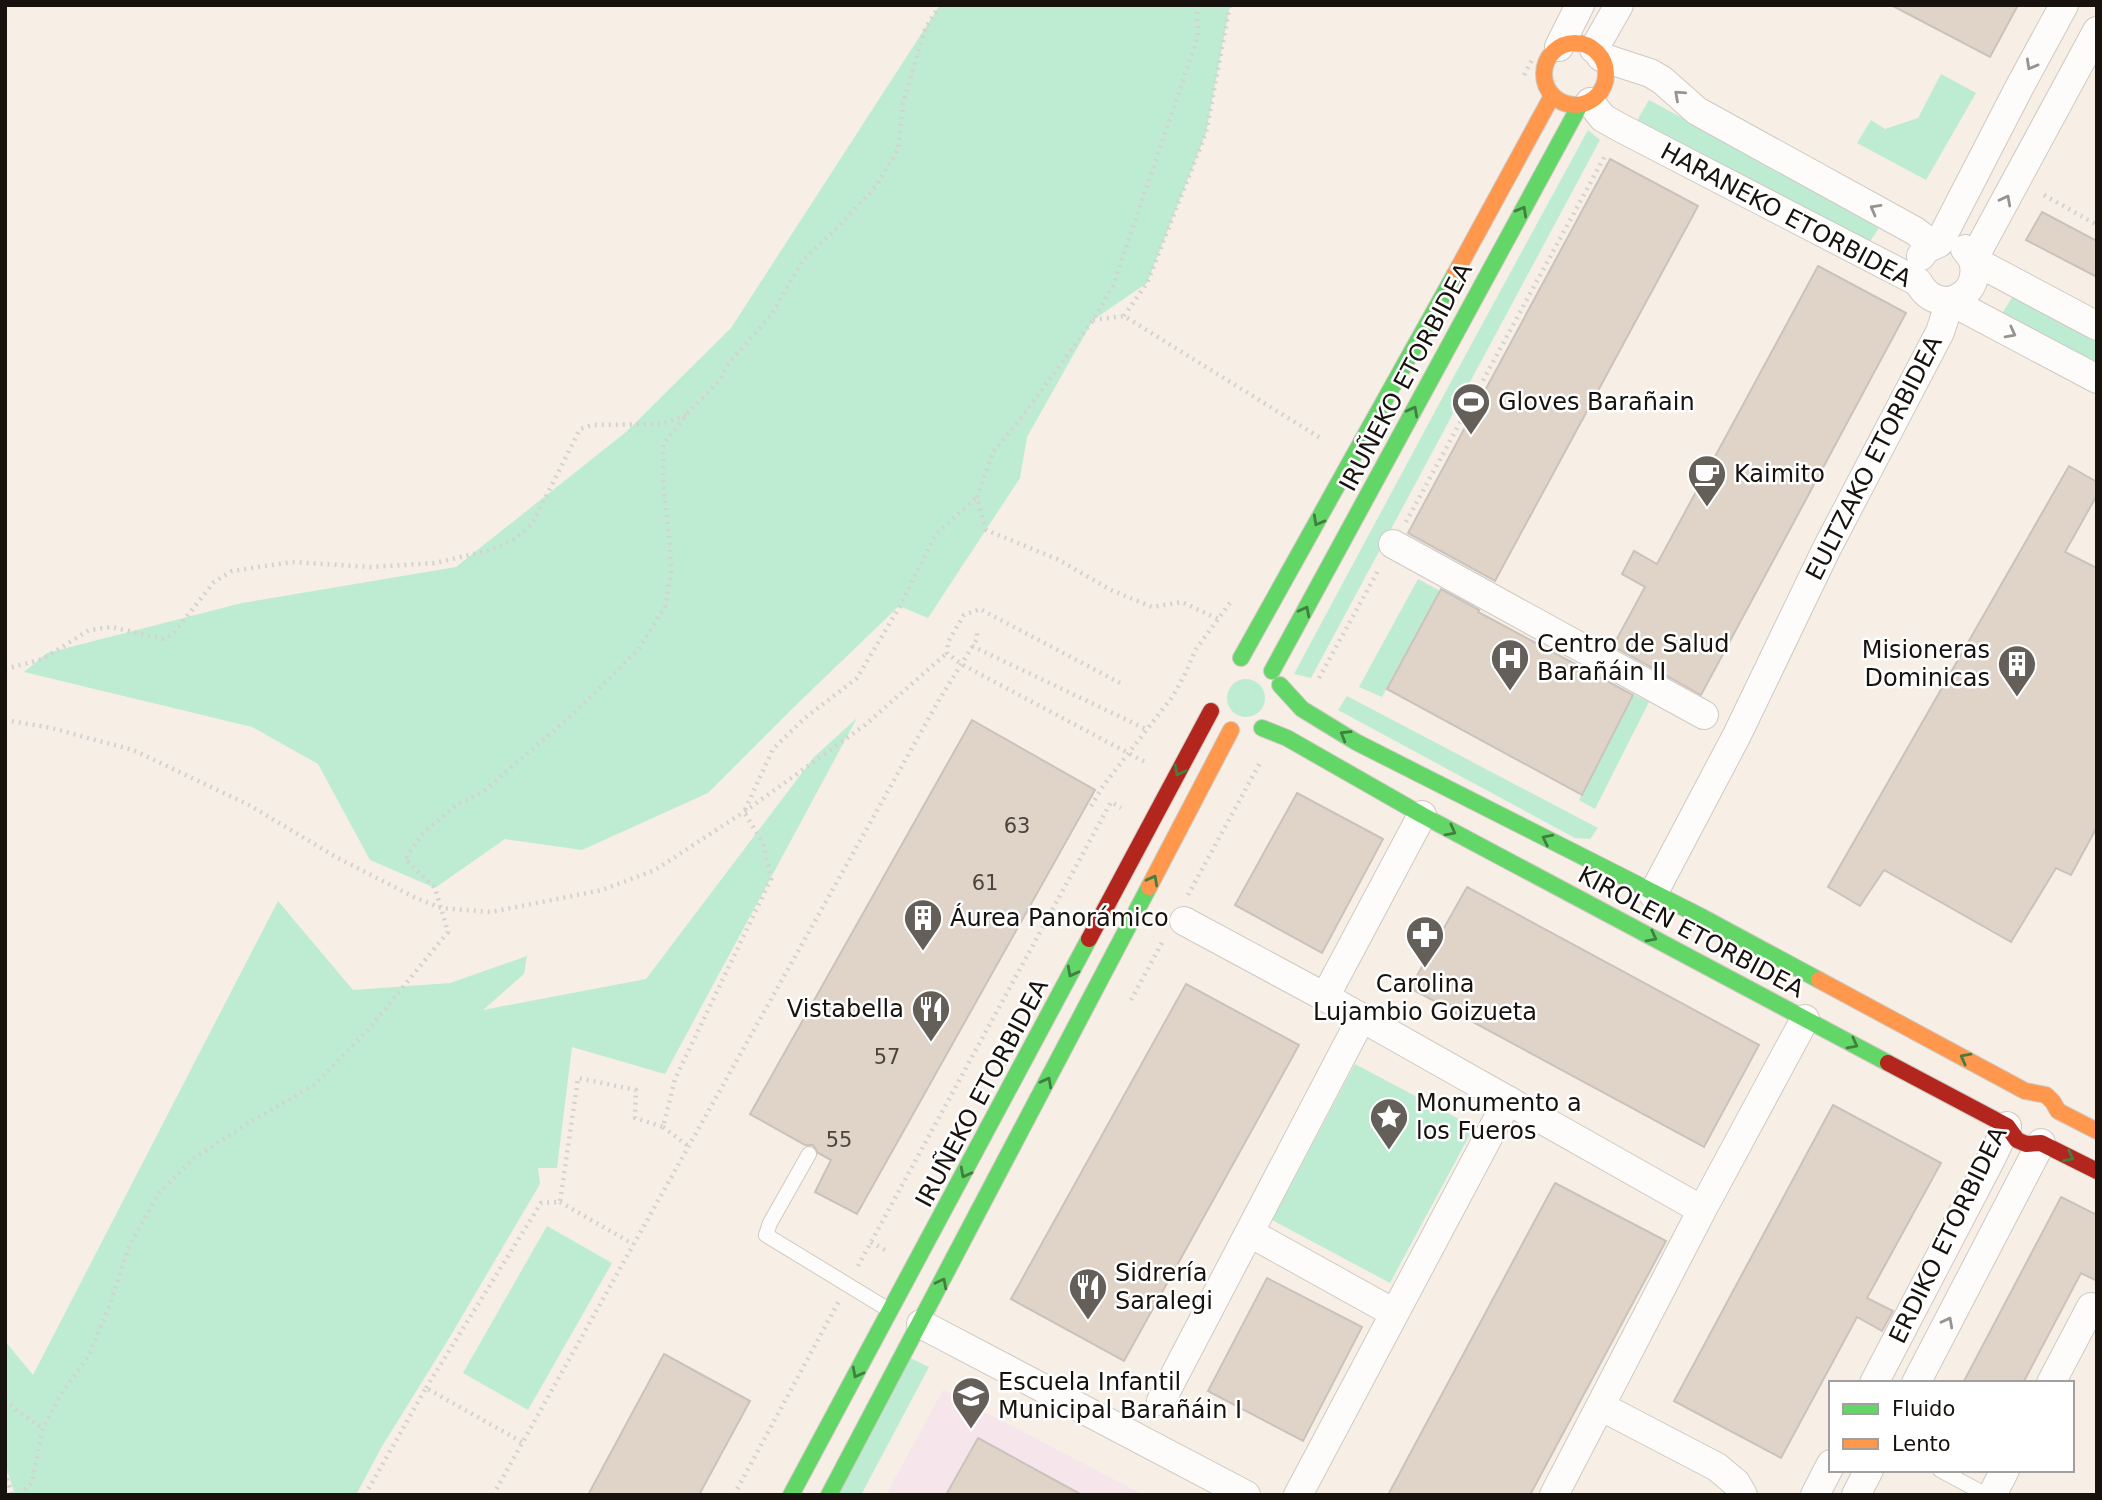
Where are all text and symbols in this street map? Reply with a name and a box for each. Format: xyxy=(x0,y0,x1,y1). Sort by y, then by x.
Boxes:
one-way arrow xyxy=(2026,58,2039,70)
one-way arrow xyxy=(1674,91,1687,103)
street label: HARANEKO ETORBIDEA xyxy=(1656,137,1917,293)
one-way arrow xyxy=(1997,195,2011,208)
one-way arrow xyxy=(1870,204,1883,217)
one-way arrow xyxy=(1514,206,1527,218)
street label: IRUÑEKO ETORBIDEA xyxy=(1332,257,1478,496)
one-way arrow xyxy=(2003,325,2016,338)
street label: EULTZAKO ETORBIDEA xyxy=(1800,331,1948,585)
sports icon: Gloves Barañain xyxy=(1450,381,1492,436)
place label: Gloves Barañain xyxy=(1498,388,1695,416)
one-way arrow xyxy=(1405,406,1418,418)
cafe icon: Kaimito xyxy=(1686,453,1728,508)
place label: Kaimito xyxy=(1734,460,1825,488)
one-way arrow xyxy=(1313,513,1326,526)
one-way arrow xyxy=(1297,606,1310,618)
place label: Centro de Salud Barañáin II xyxy=(1537,630,1729,686)
place label: Misioneras Dominicas xyxy=(1862,636,1990,692)
hospital icon: Centro de Salud Barañáin II xyxy=(1489,637,1531,692)
building icon: Misioneras Dominicas xyxy=(1996,643,2038,698)
one-way arrow xyxy=(1339,730,1352,743)
one-way arrow xyxy=(1174,764,1187,776)
house number: 63 xyxy=(1004,814,1030,838)
one-way arrow xyxy=(1444,823,1456,836)
one-way arrow xyxy=(1542,834,1554,848)
street label: KIROLEN ETORBIDEA xyxy=(1573,861,1809,1004)
house number: 61 xyxy=(972,871,998,895)
one-way arrow xyxy=(1145,875,1158,887)
building icon: Áurea Panorámico xyxy=(902,897,944,952)
place label: Áurea Panorámico xyxy=(950,903,1169,932)
pharmacy icon: Carolina Lujambio Goizueta xyxy=(1404,914,1446,969)
one-way arrow xyxy=(1645,929,1657,943)
one-way arrow xyxy=(1067,965,1080,977)
place label: Carolina Lujambio Goizueta xyxy=(1313,970,1537,1026)
street label: IRUÑEKO ETORBIDEA xyxy=(908,973,1054,1212)
restaurant icon: Vistabella xyxy=(910,988,952,1043)
place label: Vistabella xyxy=(787,995,904,1023)
one-way arrow xyxy=(1846,1036,1858,1049)
house number: 57 xyxy=(874,1045,900,1069)
one-way arrow xyxy=(1960,1053,1973,1066)
one-way arrow xyxy=(1039,1077,1052,1089)
place label: Monumento a los Fueros xyxy=(1416,1089,1582,1145)
place icon: Monumento a los Fueros xyxy=(1368,1096,1410,1151)
street label: ERDIKO ETORBIDEA xyxy=(1883,1122,2013,1348)
house number: 55 xyxy=(826,1128,852,1152)
one-way arrow xyxy=(2062,1149,2074,1163)
one-way arrow xyxy=(959,1165,973,1178)
place label: Sidrería Saralegi xyxy=(1115,1259,1213,1315)
restaurant icon: Sidrería Saralegi xyxy=(1067,1266,1109,1321)
one-way arrow xyxy=(933,1278,947,1290)
one-way arrow xyxy=(1939,1317,1953,1329)
one-way arrow xyxy=(852,1366,865,1378)
place label: Escuela Infantil Municipal Barañáin I xyxy=(998,1368,1242,1424)
school or university icon: Escuela Infantil Municipal Barañáin I xyxy=(950,1375,992,1430)
legend xyxy=(1829,1381,2074,1472)
text: Fluido xyxy=(1892,1397,1955,1421)
text: Lento xyxy=(1892,1432,1951,1456)

